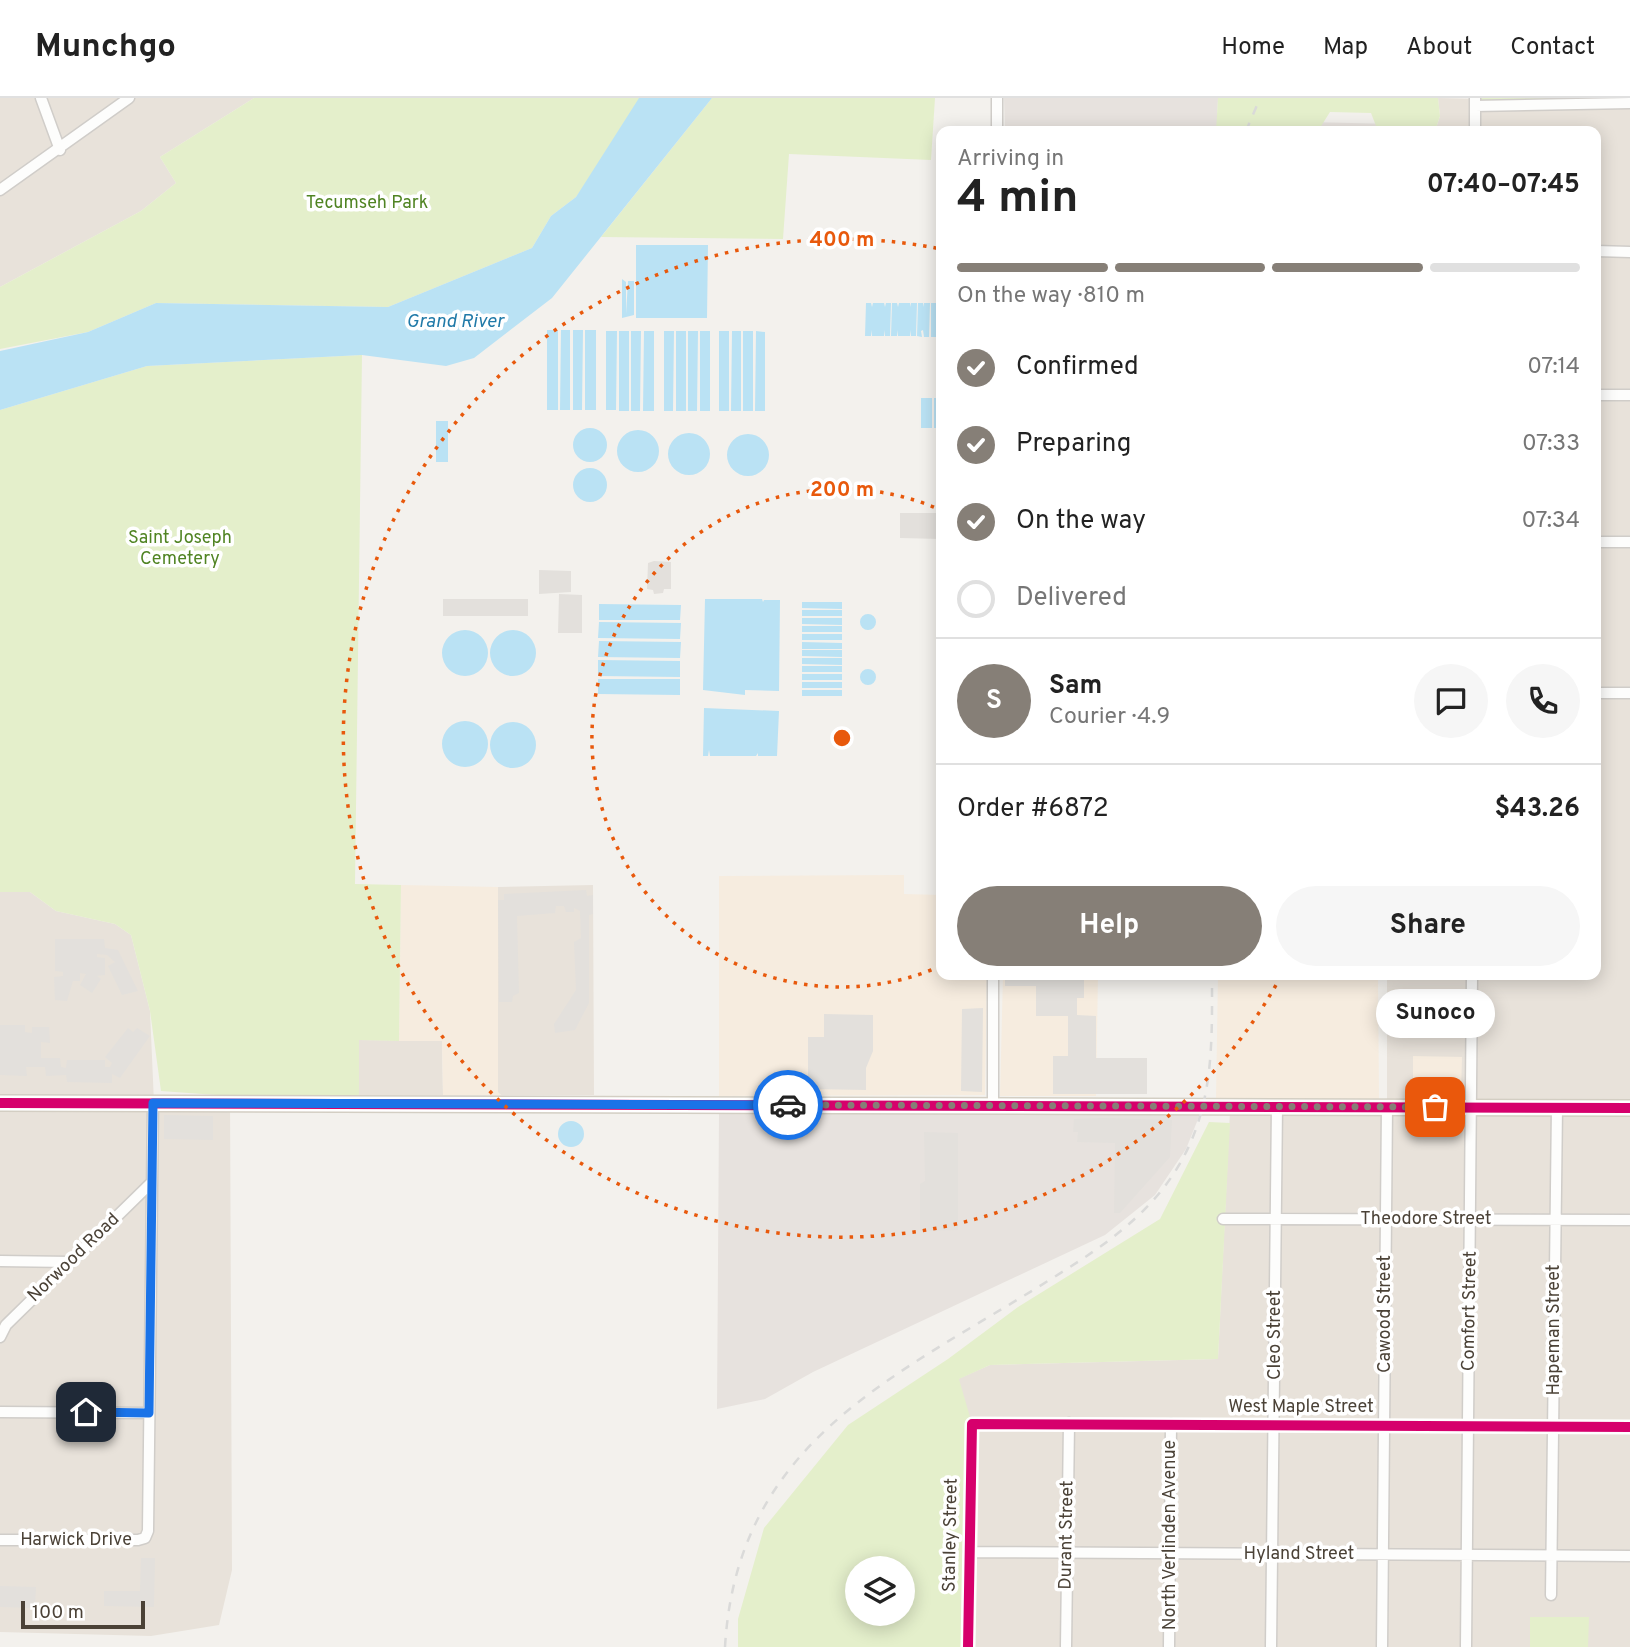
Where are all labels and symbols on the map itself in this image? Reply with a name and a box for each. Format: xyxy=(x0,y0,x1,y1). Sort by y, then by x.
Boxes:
park label: Tecumseh Park xyxy=(306,192,428,215)
text: 400 m xyxy=(810,227,874,254)
water label: Grand River xyxy=(406,310,505,334)
text: 200 m xyxy=(810,477,874,504)
park label: Saint Joseph Cemetery xyxy=(128,527,232,571)
centre of rings xyxy=(830,726,854,750)
callout: Sunoco xyxy=(1376,988,1494,1037)
courier xyxy=(753,1070,823,1140)
pin xyxy=(1405,1077,1465,1137)
street label: Norwood Road xyxy=(23,1208,125,1308)
street label: Theodore Street xyxy=(1360,1208,1492,1231)
street label: Comfort Street xyxy=(1457,1251,1483,1371)
street label: Cawood Street xyxy=(1374,1255,1397,1373)
street label: Hapeman Street xyxy=(1543,1264,1566,1396)
street label: Cleo Street xyxy=(1264,1290,1287,1380)
pin xyxy=(56,1382,116,1442)
street label: West Maple Street xyxy=(1228,1396,1374,1419)
street label: North Verlinden Avenue xyxy=(1159,1440,1182,1630)
street label: Stanley Street xyxy=(939,1478,963,1592)
street label: Durant Street xyxy=(1055,1480,1079,1590)
street label: Harwick Drive xyxy=(20,1529,132,1552)
street label: Hyland Street xyxy=(1244,1543,1354,1566)
scale bar xyxy=(21,1598,145,1630)

